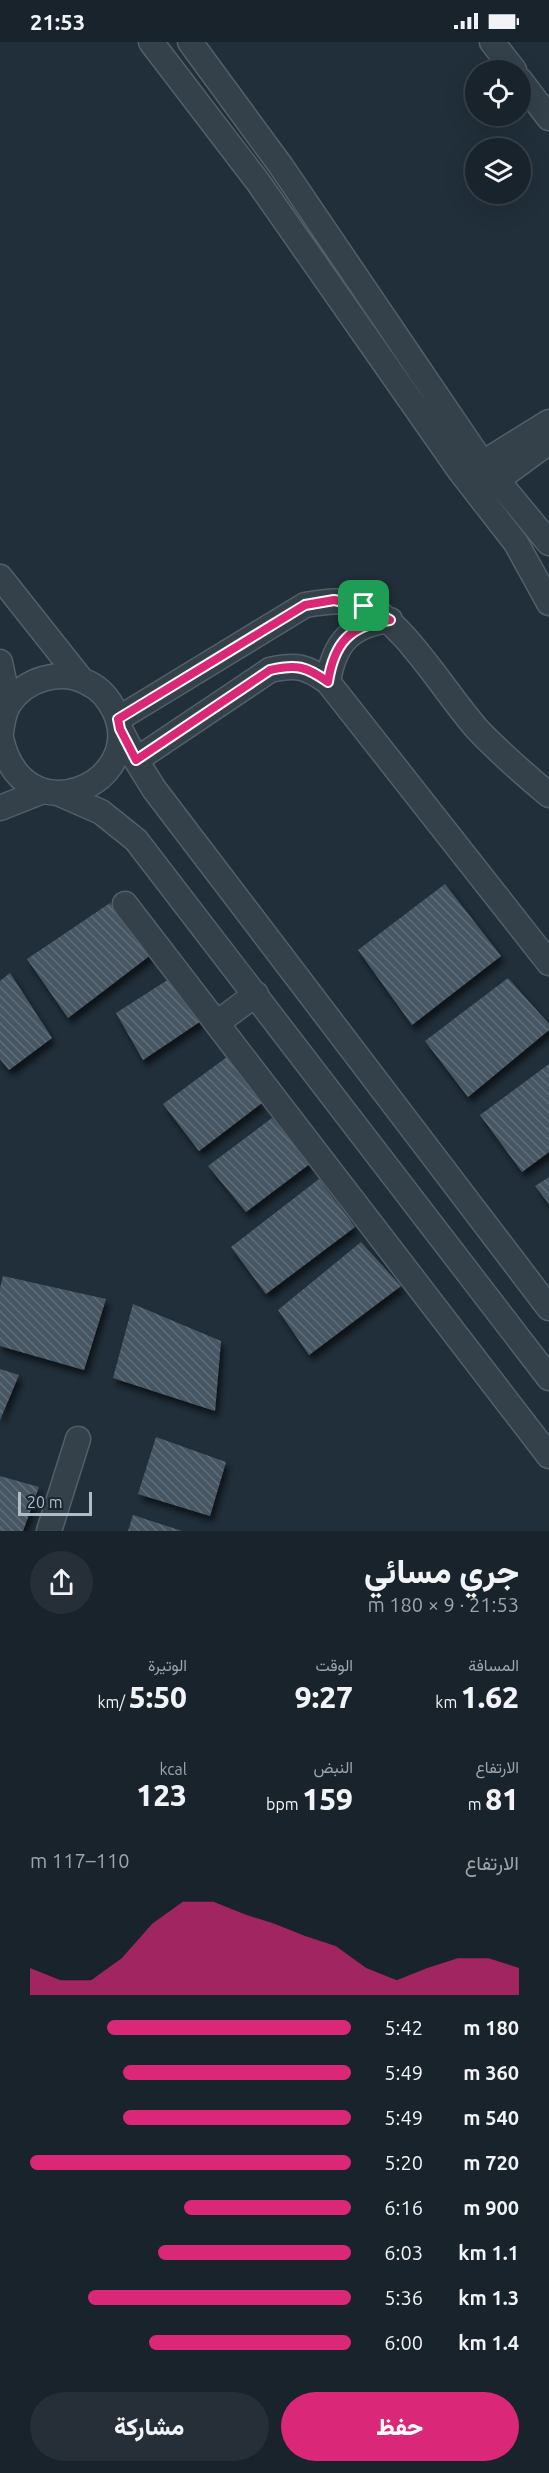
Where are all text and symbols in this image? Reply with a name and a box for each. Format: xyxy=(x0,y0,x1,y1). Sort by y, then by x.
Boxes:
text: 21:53 xyxy=(30,9,85,34)
map controls xyxy=(465,60,531,204)
button: locate xyxy=(465,60,531,126)
button: layers xyxy=(465,138,531,204)
pin xyxy=(338,580,389,631)
icon: arrive xyxy=(347,589,380,622)
scale bar xyxy=(18,1489,92,1516)
text: 20 m xyxy=(27,1493,63,1511)
button: share xyxy=(30,1551,93,1614)
text: جري مسائي xyxy=(364,1552,519,1589)
text: 21:53 · 9 × 180 m xyxy=(367,1593,519,1616)
text: الوتيرة xyxy=(148,1656,187,1674)
text: الوقت xyxy=(315,1656,353,1674)
text: المسافة xyxy=(468,1656,519,1674)
text: 5:50 xyxy=(129,1680,187,1714)
text: 9:27 xyxy=(295,1680,353,1714)
text: 1.62 xyxy=(461,1680,519,1714)
text: /km xyxy=(97,1693,129,1711)
text: km xyxy=(435,1693,461,1711)
text: النبض xyxy=(313,1758,353,1776)
text: الارتفاع xyxy=(476,1758,519,1776)
text: kcal xyxy=(159,1760,187,1778)
text: 123 xyxy=(136,1778,187,1812)
text: 159 xyxy=(302,1782,353,1816)
text: 81 xyxy=(485,1782,519,1816)
text: bpm xyxy=(266,1795,302,1813)
text: m xyxy=(468,1795,485,1813)
text: 110–117 m xyxy=(30,1849,129,1872)
text: الارتفاع xyxy=(465,1851,519,1874)
text: 5:42 xyxy=(384,2016,423,2039)
text: 180 m xyxy=(463,2016,519,2039)
text: 5:49 xyxy=(384,2061,423,2084)
text: 360 m xyxy=(463,2061,519,2084)
text: 5:49 xyxy=(384,2106,423,2129)
text: 540 m xyxy=(463,2106,519,2129)
text: 5:20 xyxy=(384,2151,423,2174)
text: 720 m xyxy=(463,2151,519,2174)
text: 6:16 xyxy=(384,2196,423,2219)
text: 900 m xyxy=(463,2196,519,2219)
text: 6:03 xyxy=(384,2241,423,2264)
text: 1.1 km xyxy=(458,2241,519,2264)
text: 5:36 xyxy=(384,2286,423,2309)
text: 1.3 km xyxy=(458,2286,519,2309)
text: 6:00 xyxy=(384,2331,423,2354)
text: 1.4 km xyxy=(458,2331,519,2354)
button: مشاركة xyxy=(30,2392,269,2461)
button: حفظ xyxy=(281,2392,519,2461)

